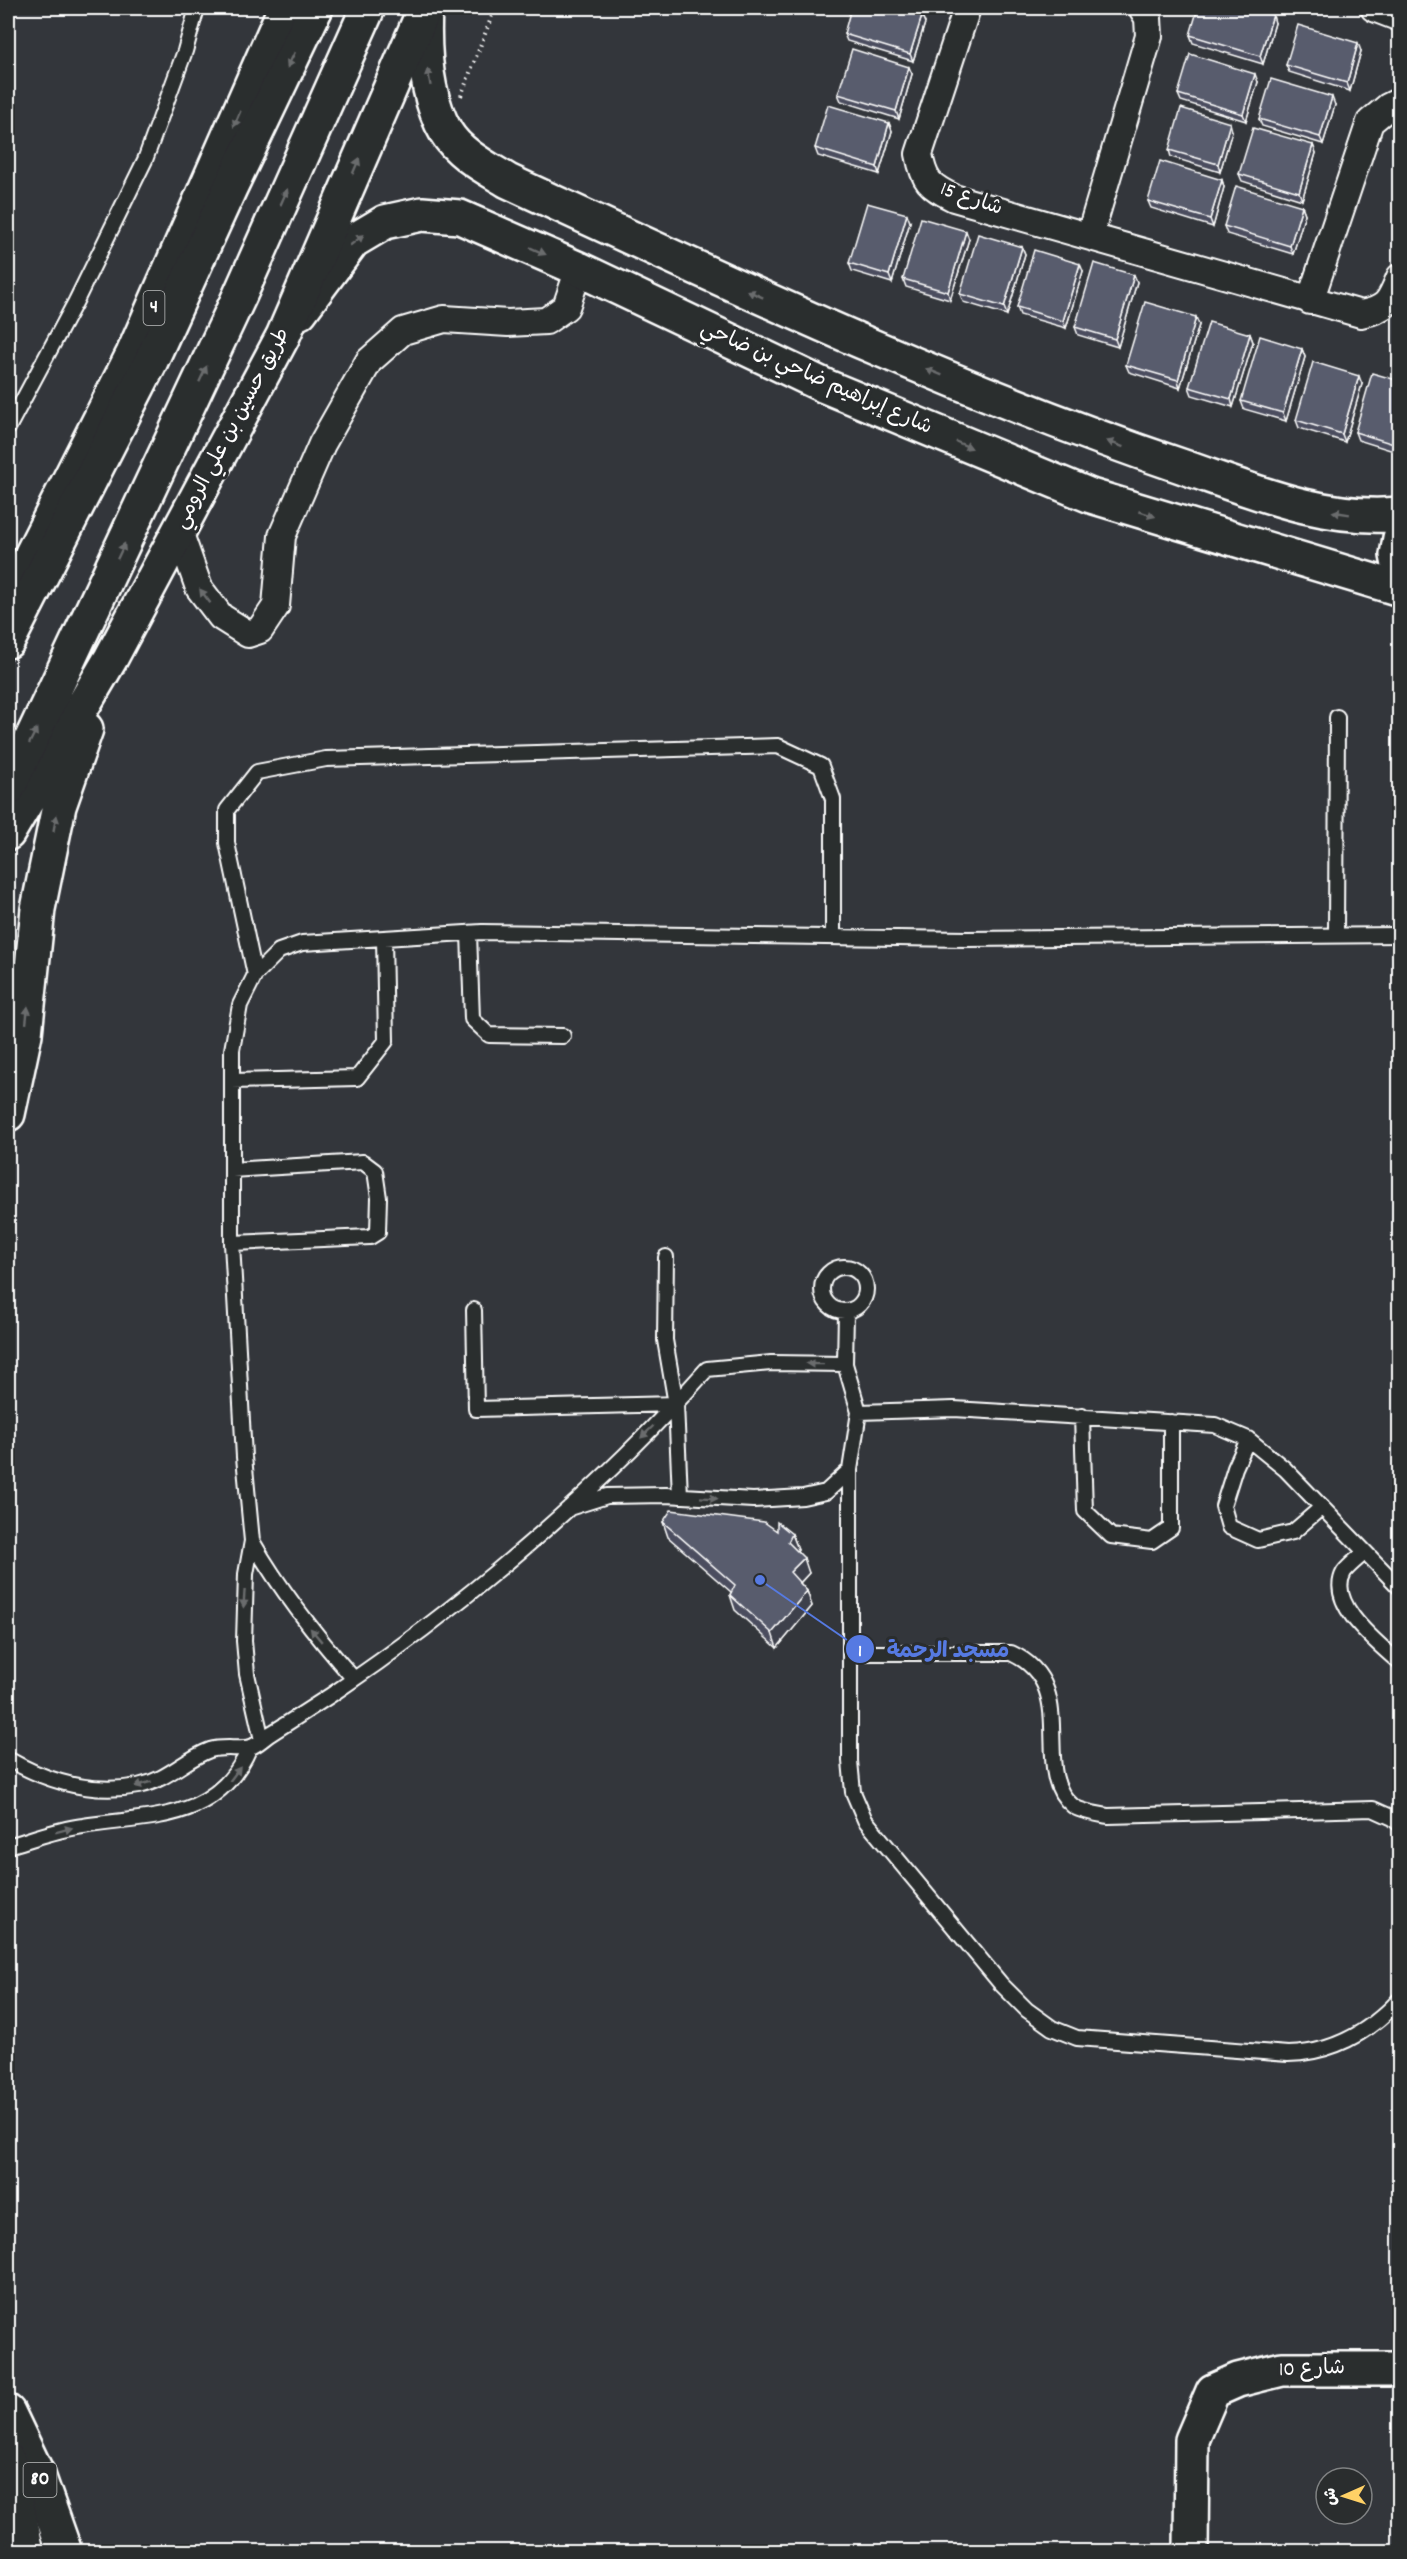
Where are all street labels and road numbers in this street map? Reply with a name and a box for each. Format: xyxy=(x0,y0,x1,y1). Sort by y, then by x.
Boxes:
street label: شارع 15 xyxy=(936,175,1006,225)
road number: 4 xyxy=(144,291,164,325)
street label: شارع إبراهيم ضاحي بن ضاحي xyxy=(695,314,937,445)
street label: طريق حسين بن علي الرومي xyxy=(167,323,300,535)
street label: شارع 10 xyxy=(1278,2354,1346,2386)
road number: 80 xyxy=(24,2463,57,2497)

